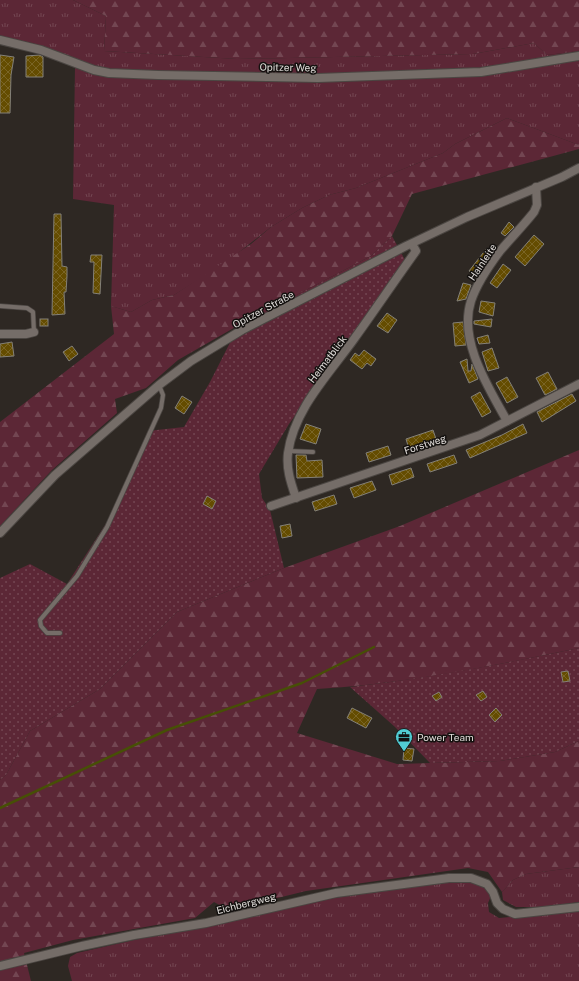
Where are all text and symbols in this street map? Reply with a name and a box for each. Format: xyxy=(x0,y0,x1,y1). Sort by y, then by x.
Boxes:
street label: Opitzer Weg xyxy=(259,61,317,73)
street label: Hainleite xyxy=(465,241,499,283)
street label: Opitzer Straße xyxy=(230,288,296,330)
street label: Heimatblick xyxy=(305,333,349,385)
street label: Forstweg xyxy=(402,432,448,456)
office icon: Power Team xyxy=(394,727,414,752)
place label: Power Team xyxy=(417,731,474,743)
street label: Eichbergweg xyxy=(215,890,277,916)

